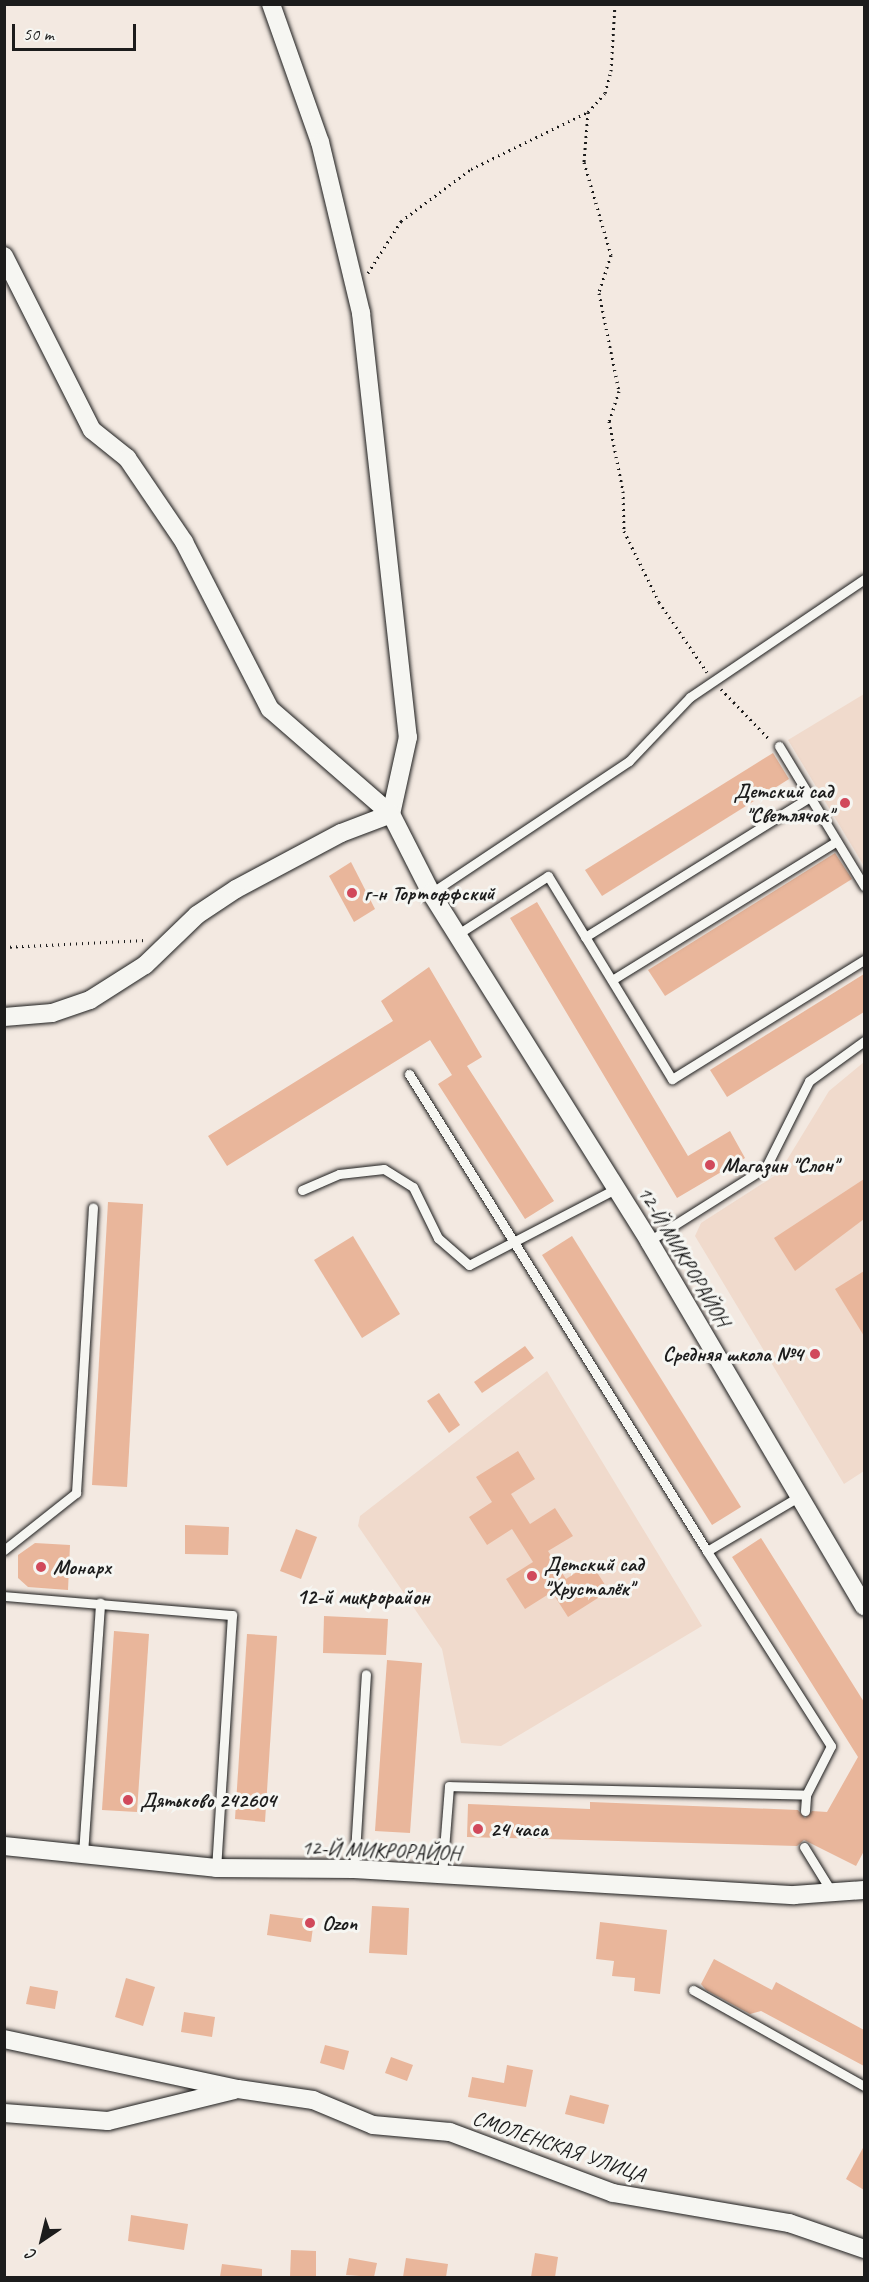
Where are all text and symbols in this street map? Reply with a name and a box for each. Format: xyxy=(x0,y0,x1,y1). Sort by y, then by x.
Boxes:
scale bar xyxy=(15,12,140,50)
text: 50 m xyxy=(23,23,54,45)
place label: Детский сад "Светлячок" xyxy=(733,778,833,828)
marker: Детский сад "Светлячок" xyxy=(838,796,852,810)
place label: г-н Тортоффский xyxy=(364,880,496,906)
marker: г-н Тортоффский xyxy=(345,886,359,900)
place label: Магазин "Слон" xyxy=(722,1152,838,1178)
marker: Магазин "Слон" xyxy=(703,1158,717,1172)
street label: 12-Й МИКРОРАЙОН xyxy=(632,1181,736,1331)
place label: Средняя школа №4 xyxy=(663,1341,803,1367)
marker: Средняя школа №4 xyxy=(808,1347,822,1361)
place label: Детский сад "Хрусталёк" xyxy=(544,1551,644,1601)
place label: Монарх xyxy=(53,1554,111,1580)
marker: Монарх xyxy=(34,1560,48,1574)
marker: Детский сад "Хрусталёк" xyxy=(525,1569,539,1583)
district label: 12-й микрорайон xyxy=(296,1585,430,1611)
place label: Дятьково 242604 xyxy=(140,1787,276,1813)
marker: Дятьково 242604 xyxy=(121,1793,135,1807)
place label: 24 часа xyxy=(490,1816,548,1842)
marker: 24 часа xyxy=(471,1822,485,1836)
street label: 12-Й МИКРОРАЙОН xyxy=(301,1835,461,1865)
place label: Ozon xyxy=(322,1910,357,1936)
marker: Ozon xyxy=(303,1916,317,1930)
street label: СМОЛЕНСКАЯ УЛИЦА xyxy=(470,2105,648,2187)
north arrow xyxy=(12,2210,72,2270)
text: С xyxy=(23,2244,41,2265)

